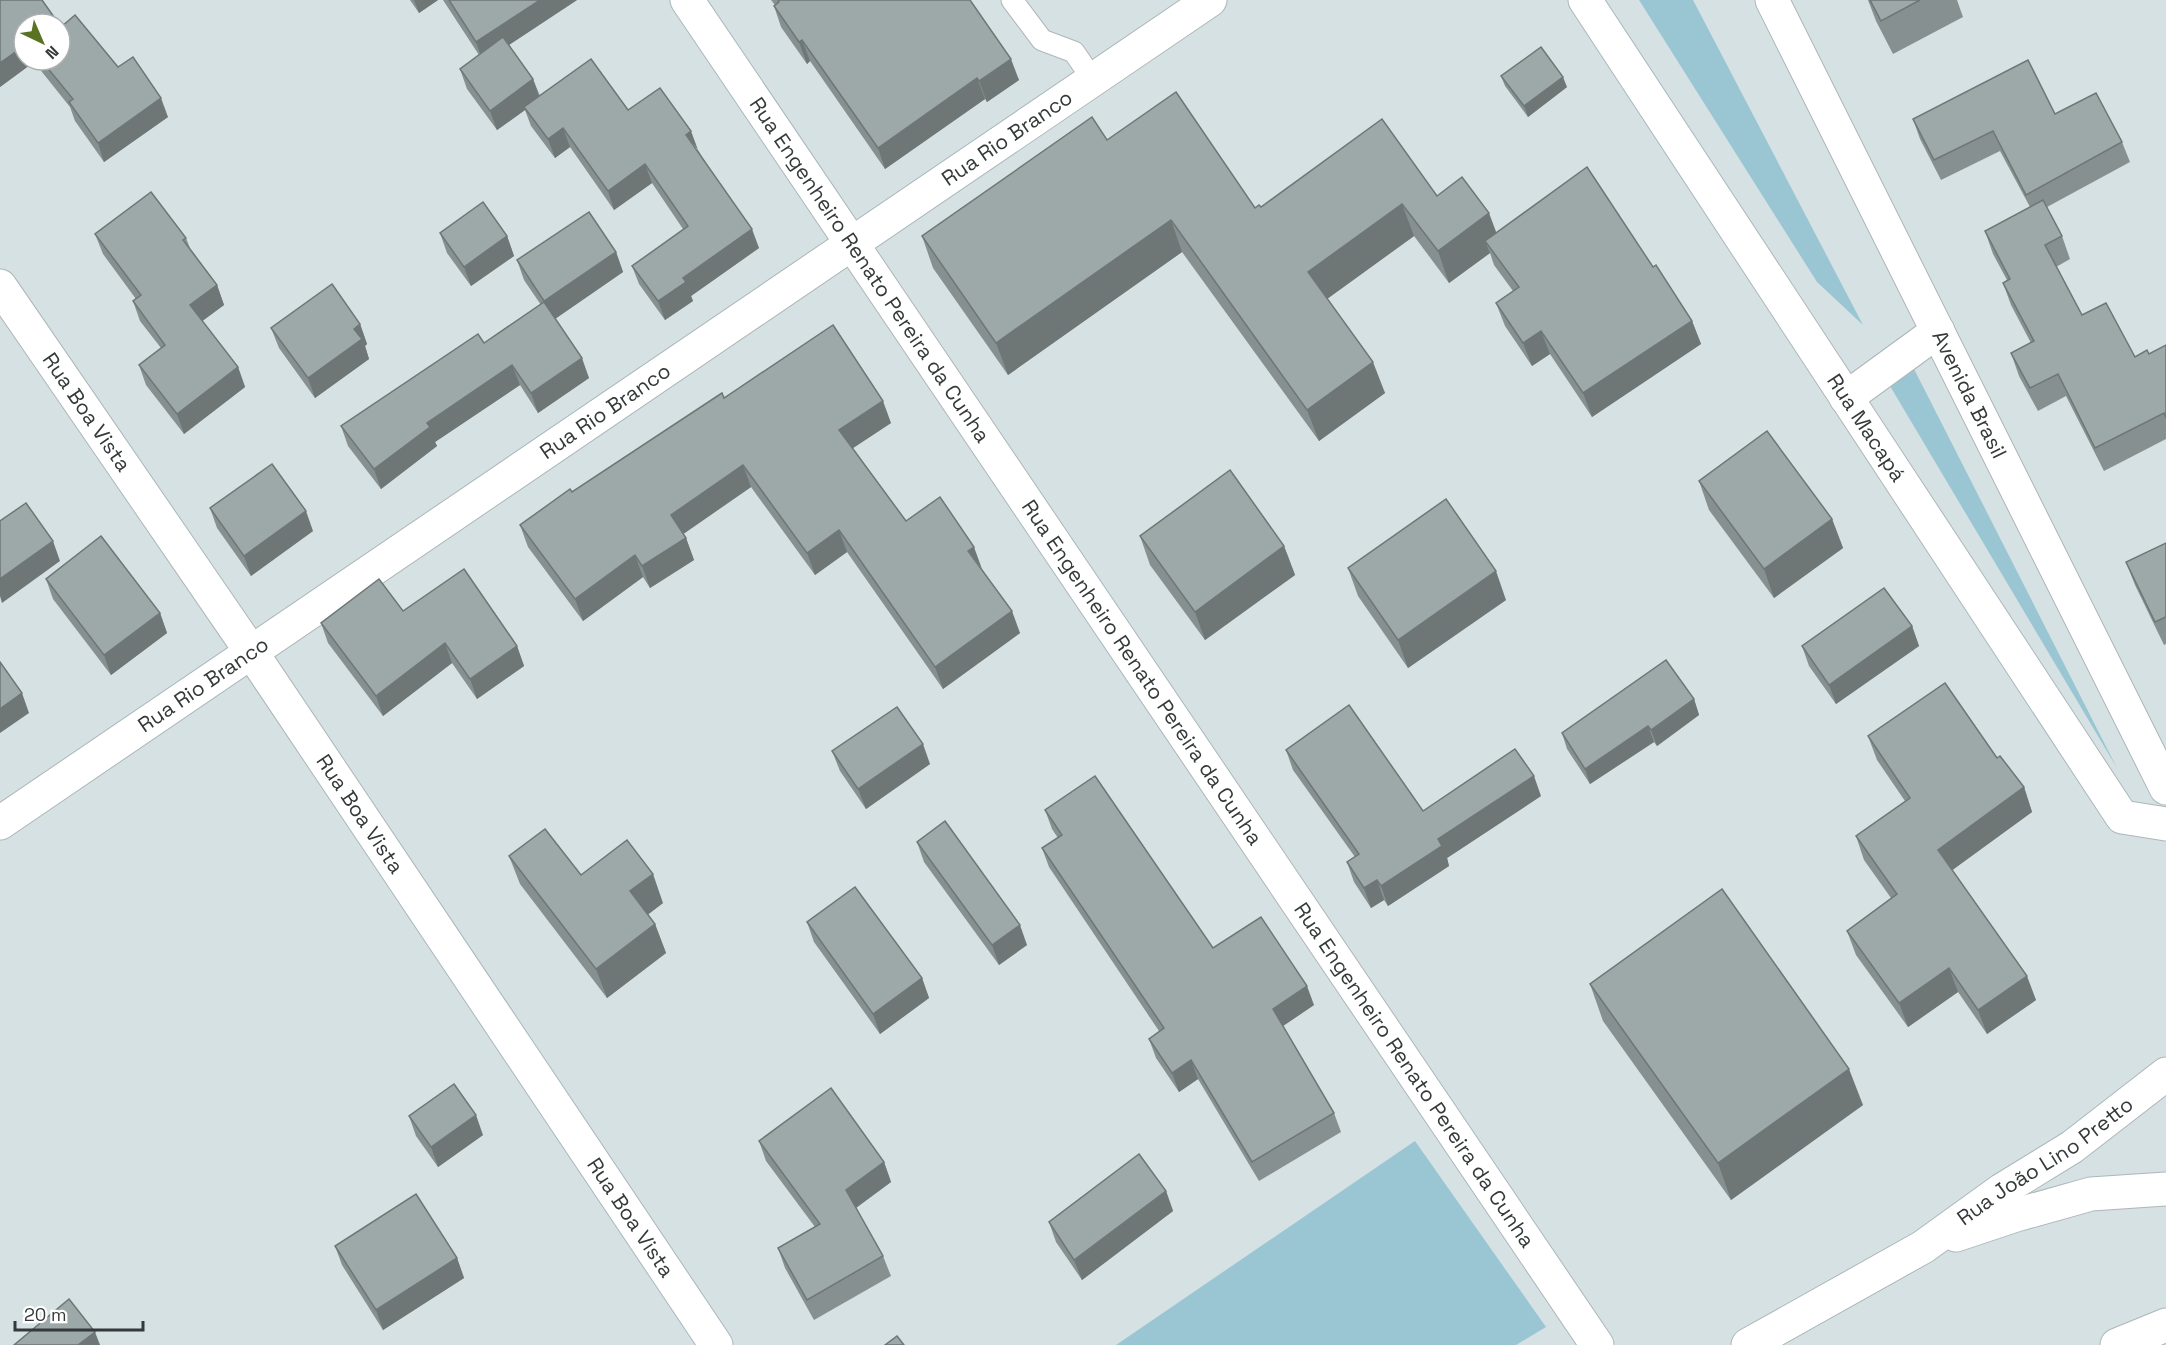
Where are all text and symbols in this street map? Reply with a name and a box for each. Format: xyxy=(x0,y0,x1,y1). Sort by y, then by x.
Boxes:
north arrow xyxy=(12,12,72,72)
text: N xyxy=(41,41,63,64)
street label: Rua Rio Branco xyxy=(936,84,1077,192)
street label: Rua Engenheiro Renato Pereira da Cunha xyxy=(744,92,997,448)
street label: Avenida Brasil xyxy=(1926,326,2013,463)
street label: Rua Boa Vista xyxy=(37,347,137,477)
street label: Rua Rio Branco xyxy=(534,357,676,465)
street label: Rua Macapá xyxy=(1821,368,1912,487)
street label: Rua Engenheiro Renato Pereira da Cunha xyxy=(1016,494,1269,850)
street label: Rua Rio Branco xyxy=(133,630,274,738)
street label: Rua Boa Vista xyxy=(311,749,410,879)
street label: Rua Engenheiro Renato Pereira da Cunha xyxy=(1288,897,1541,1253)
street label: Rua João Lino Pretto xyxy=(1951,1090,2139,1231)
street label: Rua Boa Vista xyxy=(581,1152,681,1282)
scale bar xyxy=(15,1294,142,1332)
text: 20 m xyxy=(24,1303,67,1326)

